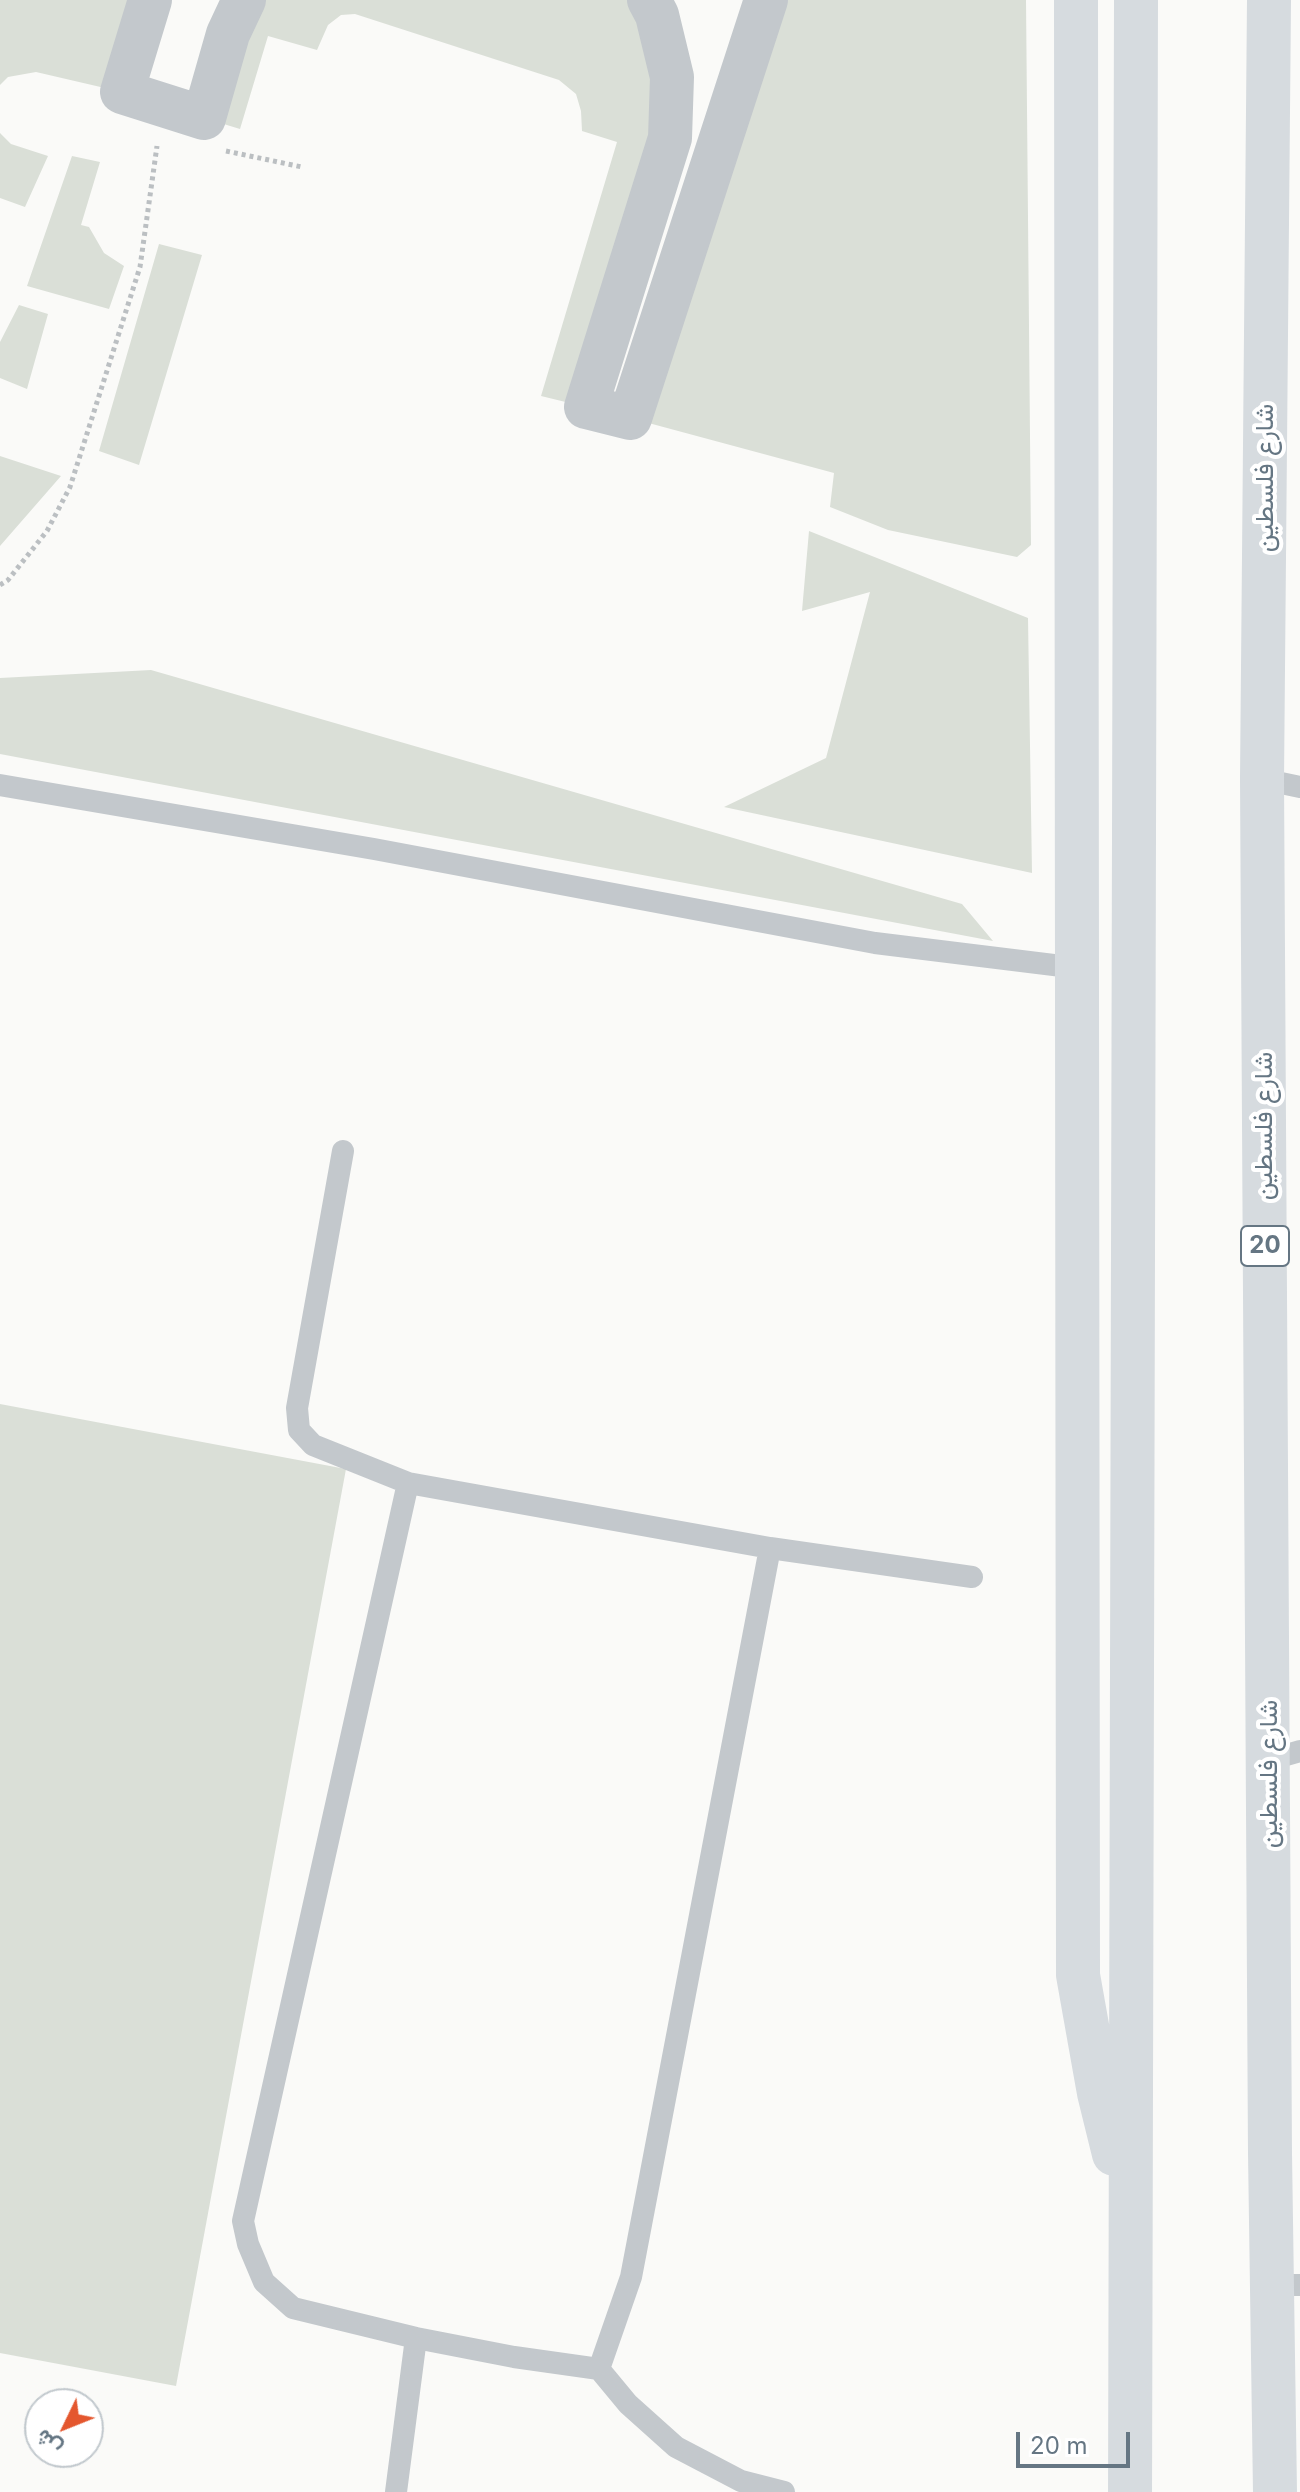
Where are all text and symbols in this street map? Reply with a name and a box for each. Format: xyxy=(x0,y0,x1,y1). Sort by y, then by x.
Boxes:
street label: شارع فلسطين xyxy=(1249,404,1281,552)
street label: شارع فلسطين xyxy=(1248,1052,1280,1200)
road number: 20 xyxy=(1241,1226,1289,1266)
street label: شارع فلسطين xyxy=(1253,1700,1285,1848)
north arrow xyxy=(24,2388,104,2468)
scale bar xyxy=(1020,2416,1134,2466)
text: ش xyxy=(29,2424,66,2462)
text: 20 m xyxy=(1030,2431,1088,2460)

